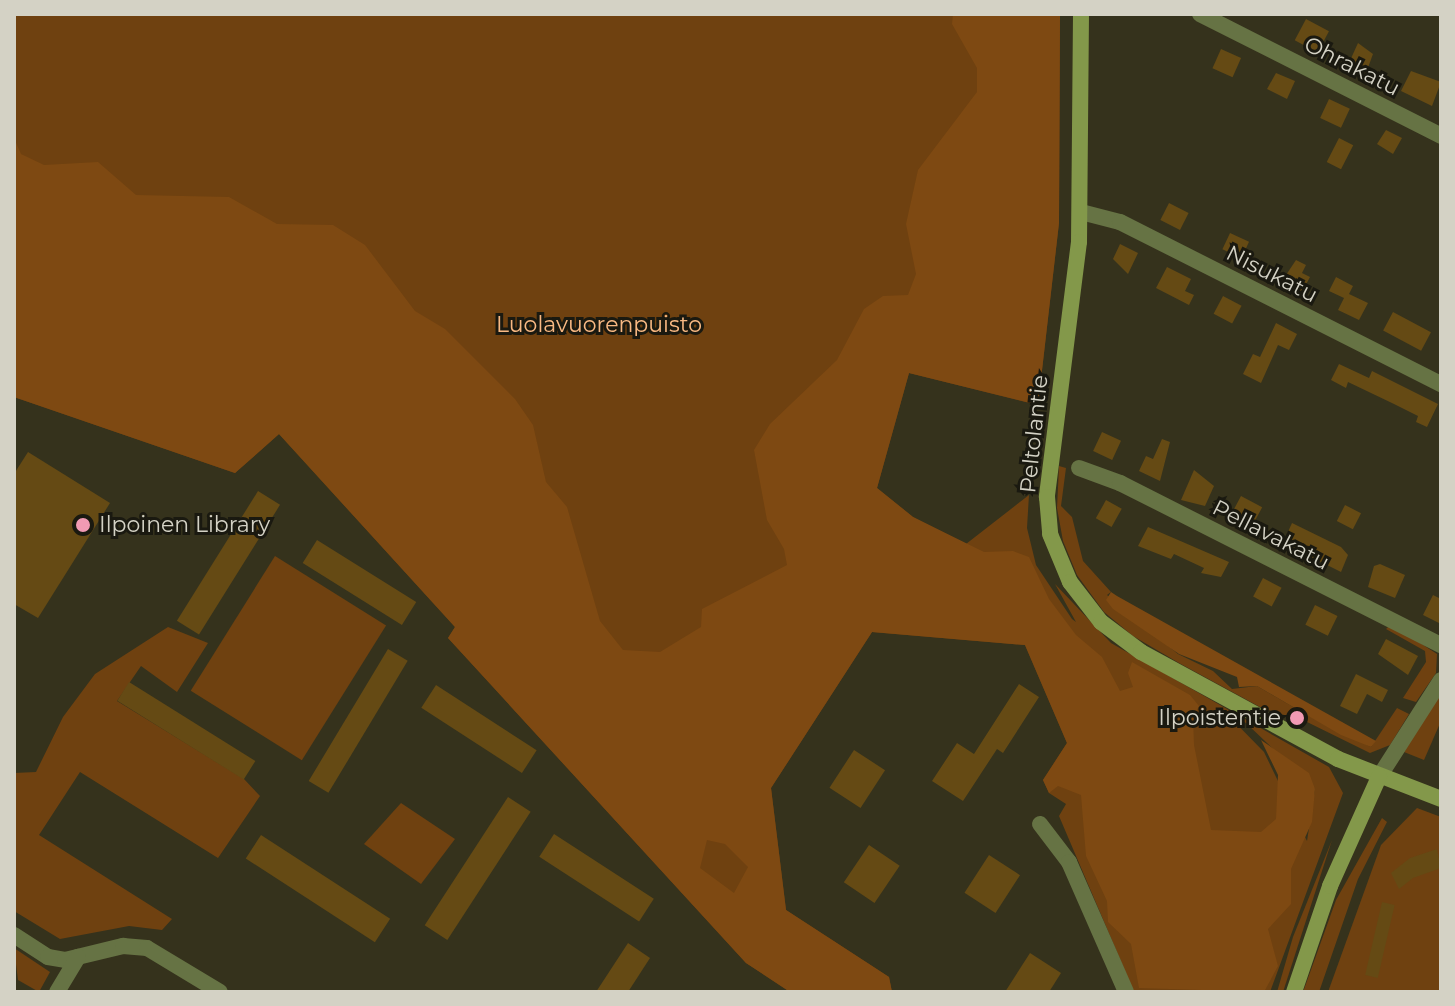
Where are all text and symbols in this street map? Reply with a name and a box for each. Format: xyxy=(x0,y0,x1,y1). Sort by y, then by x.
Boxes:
street label: Ohrakatu xyxy=(1300,31,1404,101)
street label: Nisukatu xyxy=(1222,240,1322,308)
park label: Luolavuorenpuisto xyxy=(496,312,702,338)
street label: Peltolantie xyxy=(1015,374,1053,494)
street label: Pellavakatu xyxy=(1208,494,1334,576)
place label: Ilpoinen Library xyxy=(99,512,270,538)
marker: Ilpoinen Library xyxy=(74,516,92,534)
place label: Ilpoistentie xyxy=(1158,705,1281,731)
marker: Ilpoistentie xyxy=(1288,709,1306,727)

